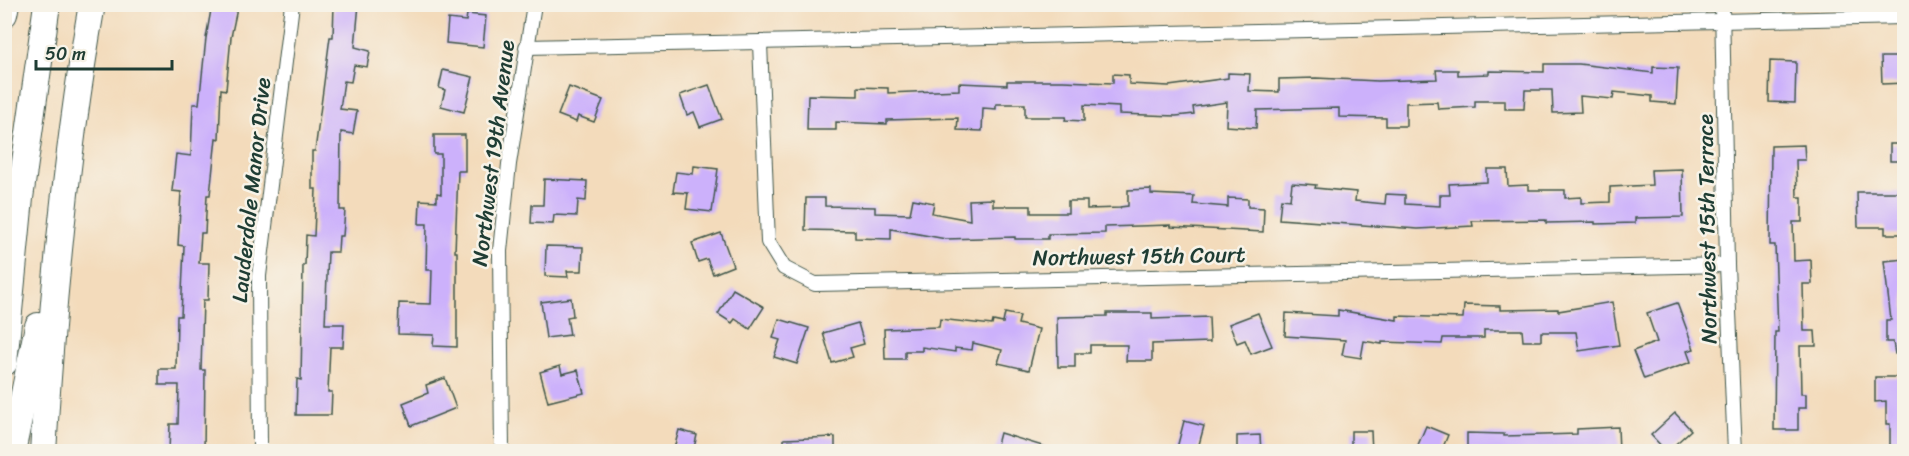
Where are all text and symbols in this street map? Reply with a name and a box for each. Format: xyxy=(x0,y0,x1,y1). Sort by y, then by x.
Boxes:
scale bar xyxy=(36,33,172,71)
street label: Northwest 19th Avenue xyxy=(460,37,526,268)
text: 50 m xyxy=(45,38,86,70)
street label: Lauderdale Manor Drive xyxy=(220,75,282,304)
street label: Northwest 15th Terrace xyxy=(1685,113,1729,344)
street label: Northwest 15th Court xyxy=(1032,235,1246,277)

